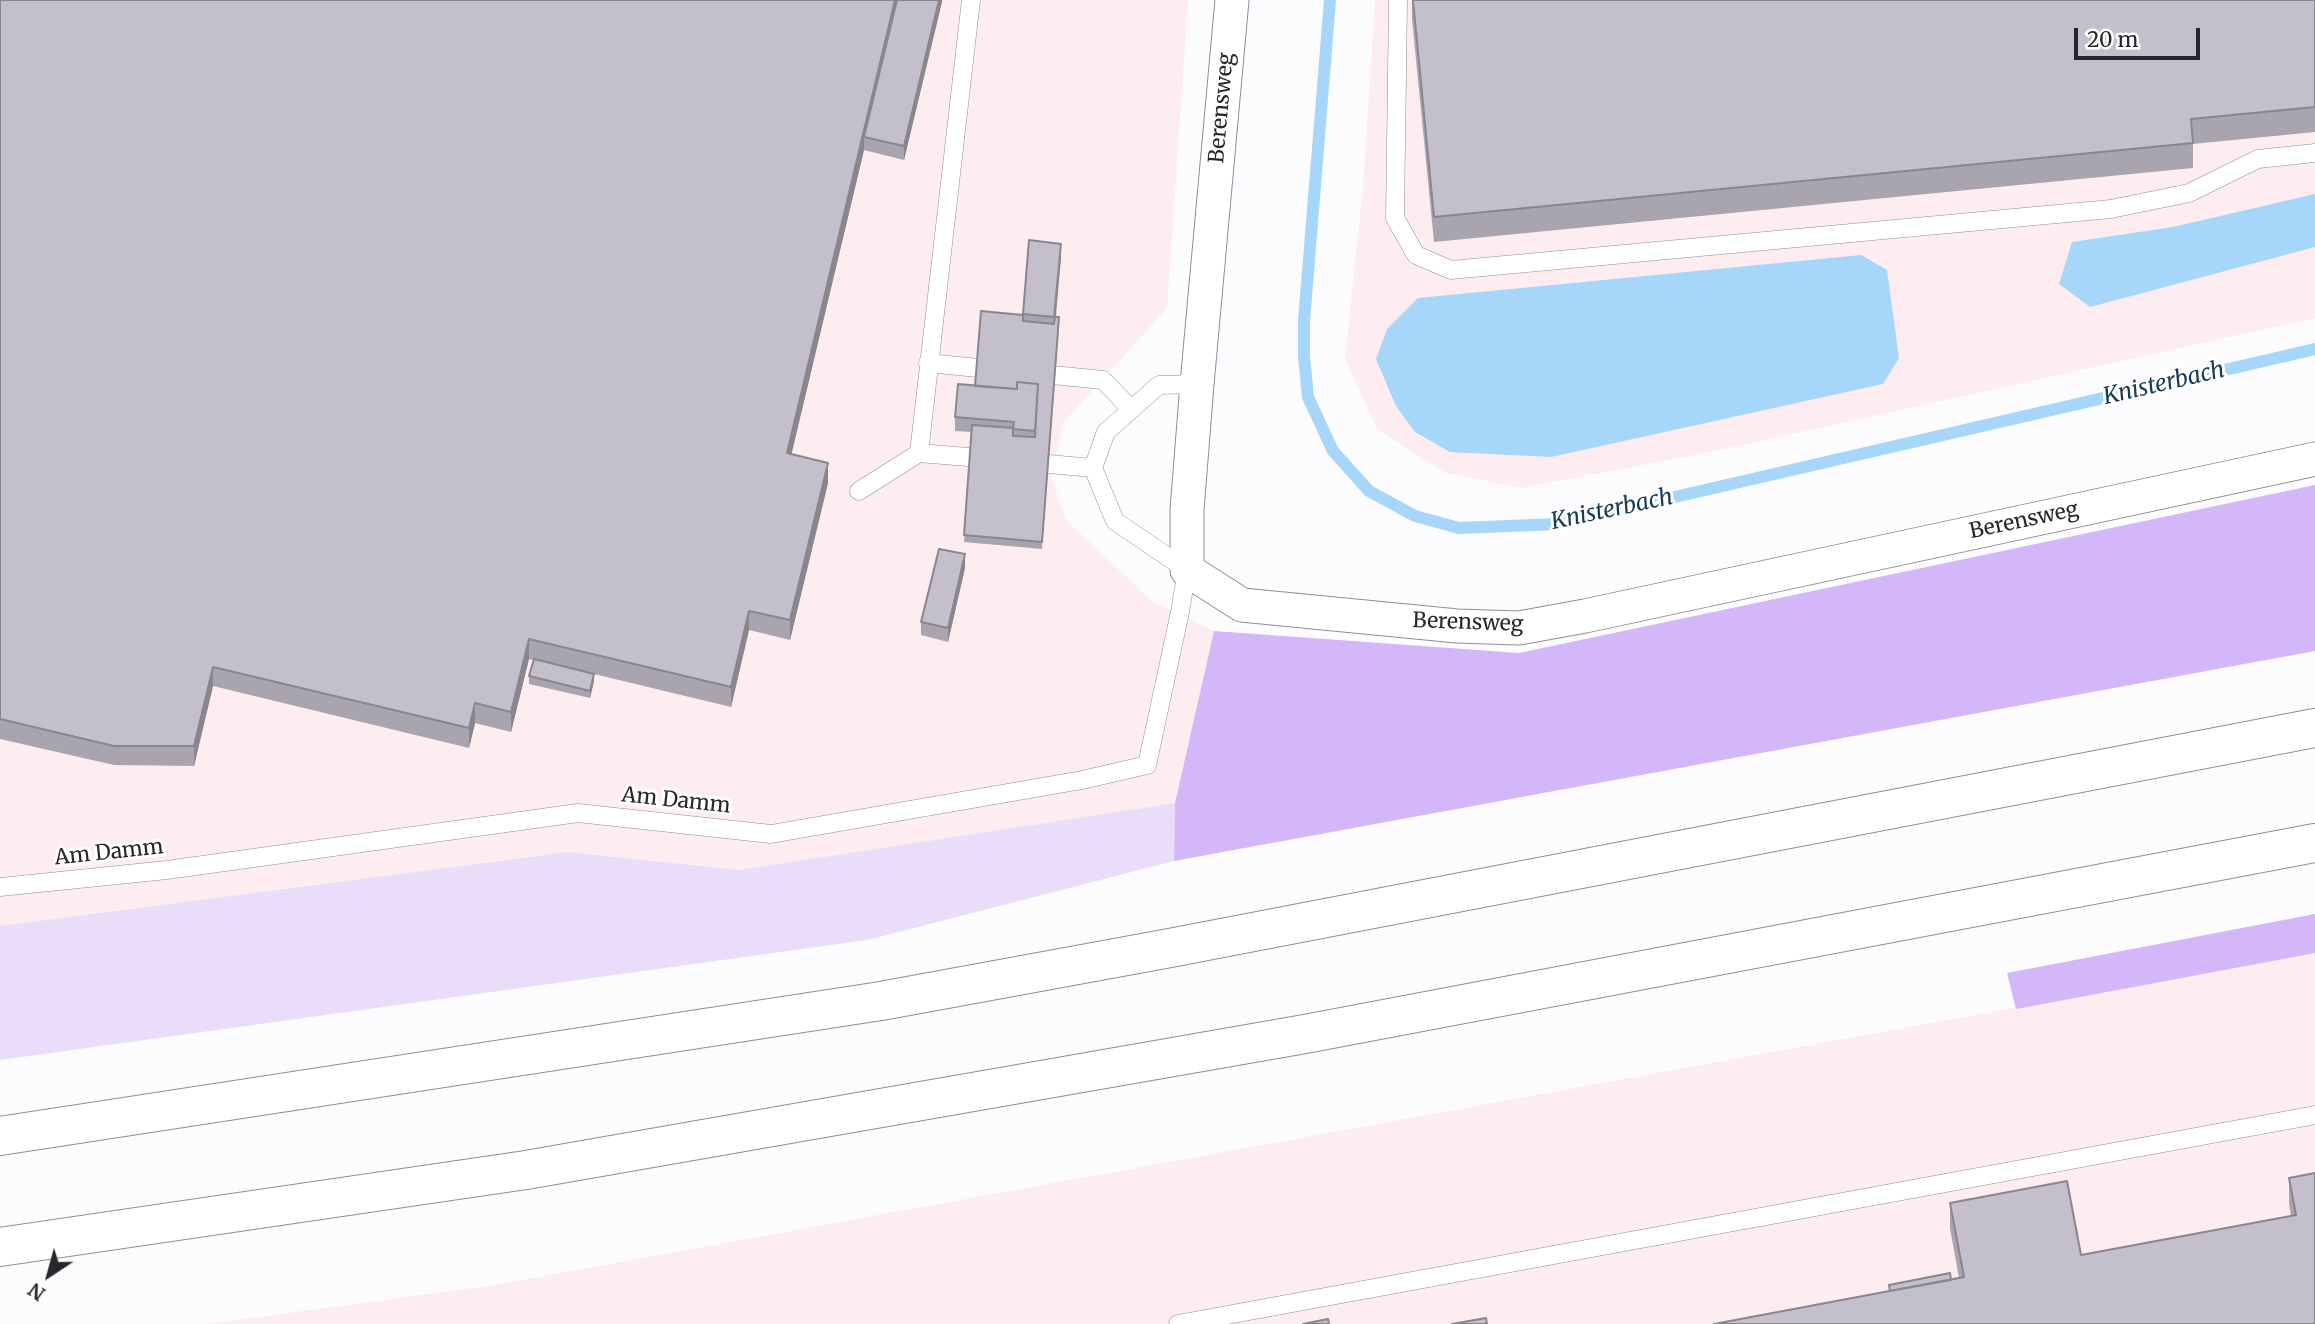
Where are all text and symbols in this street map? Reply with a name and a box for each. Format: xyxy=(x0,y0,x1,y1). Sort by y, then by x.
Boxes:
scale bar xyxy=(2077,14,2203,58)
text: 20 m xyxy=(2087,26,2138,53)
street label: Berensweg xyxy=(1205,52,1239,164)
water label: Knisterbach xyxy=(2101,357,2227,411)
water label: Knisterbach xyxy=(1549,484,1675,536)
street label: Berensweg xyxy=(1967,497,2081,545)
street label: Berensweg xyxy=(1412,608,1524,638)
street label: Am Damm xyxy=(620,783,732,819)
street label: Am Damm xyxy=(53,835,165,871)
north arrow xyxy=(14,1240,84,1310)
text: N xyxy=(24,1278,50,1306)

